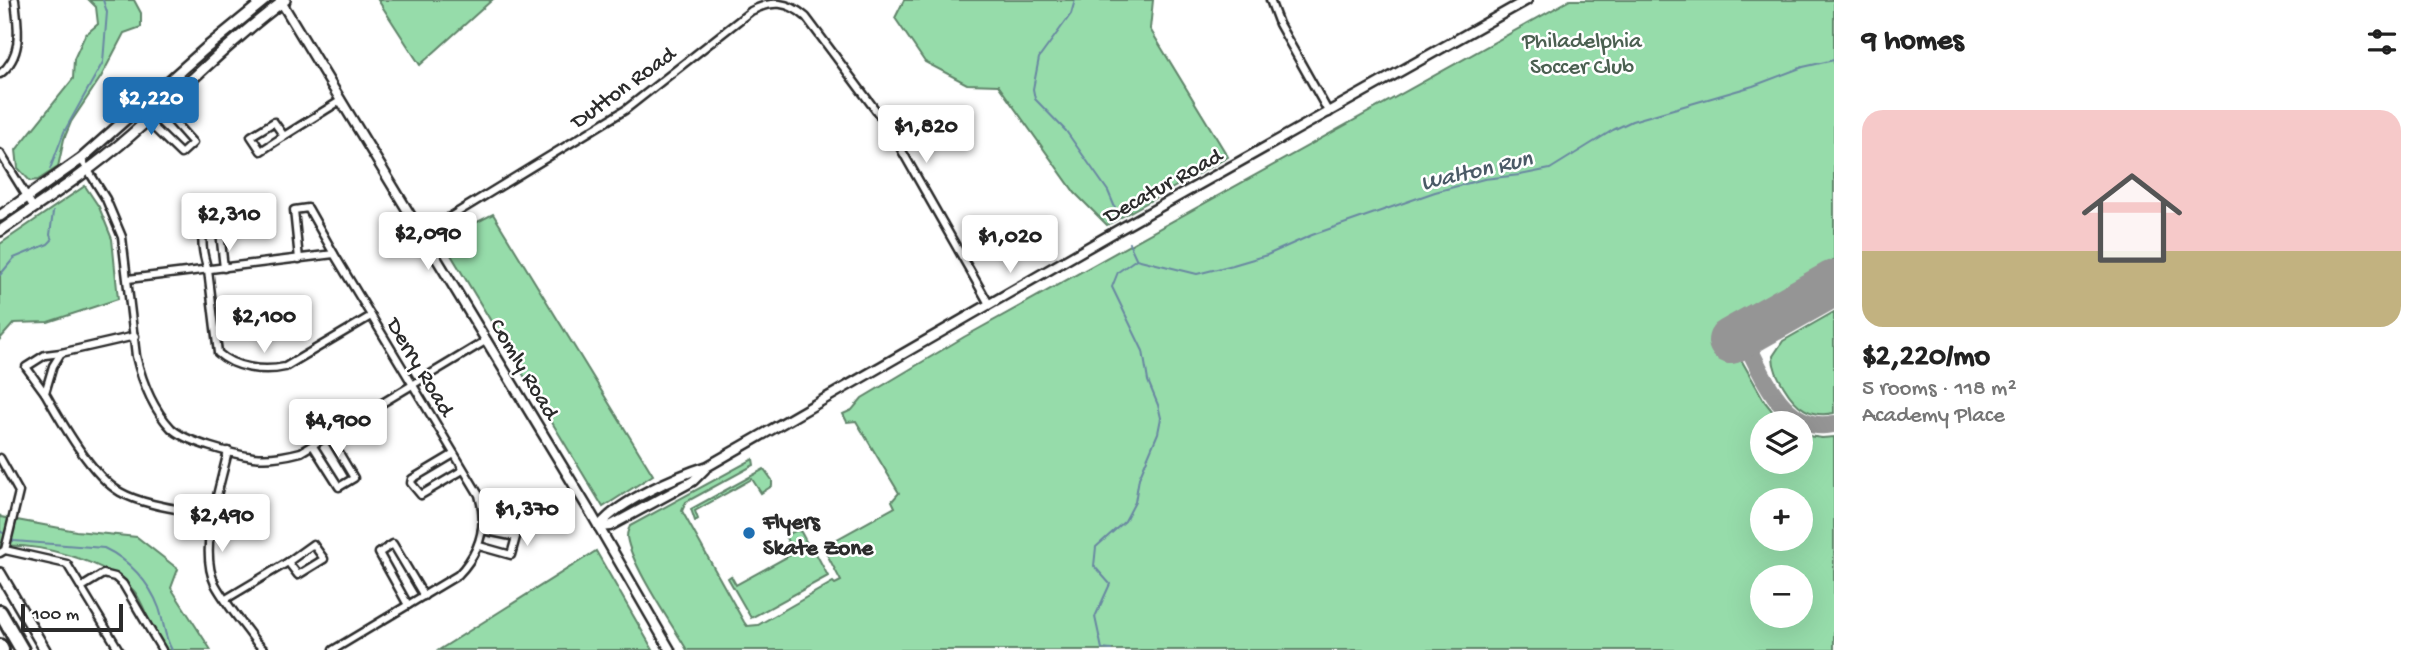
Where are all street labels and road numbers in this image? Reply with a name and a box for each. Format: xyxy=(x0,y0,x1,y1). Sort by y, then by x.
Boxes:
street label: Dutton Road xyxy=(565,41,683,137)
street label: Decatur Road xyxy=(1098,143,1229,232)
street label: Derry Road xyxy=(378,312,460,423)
street label: Comly Road xyxy=(482,315,564,426)

